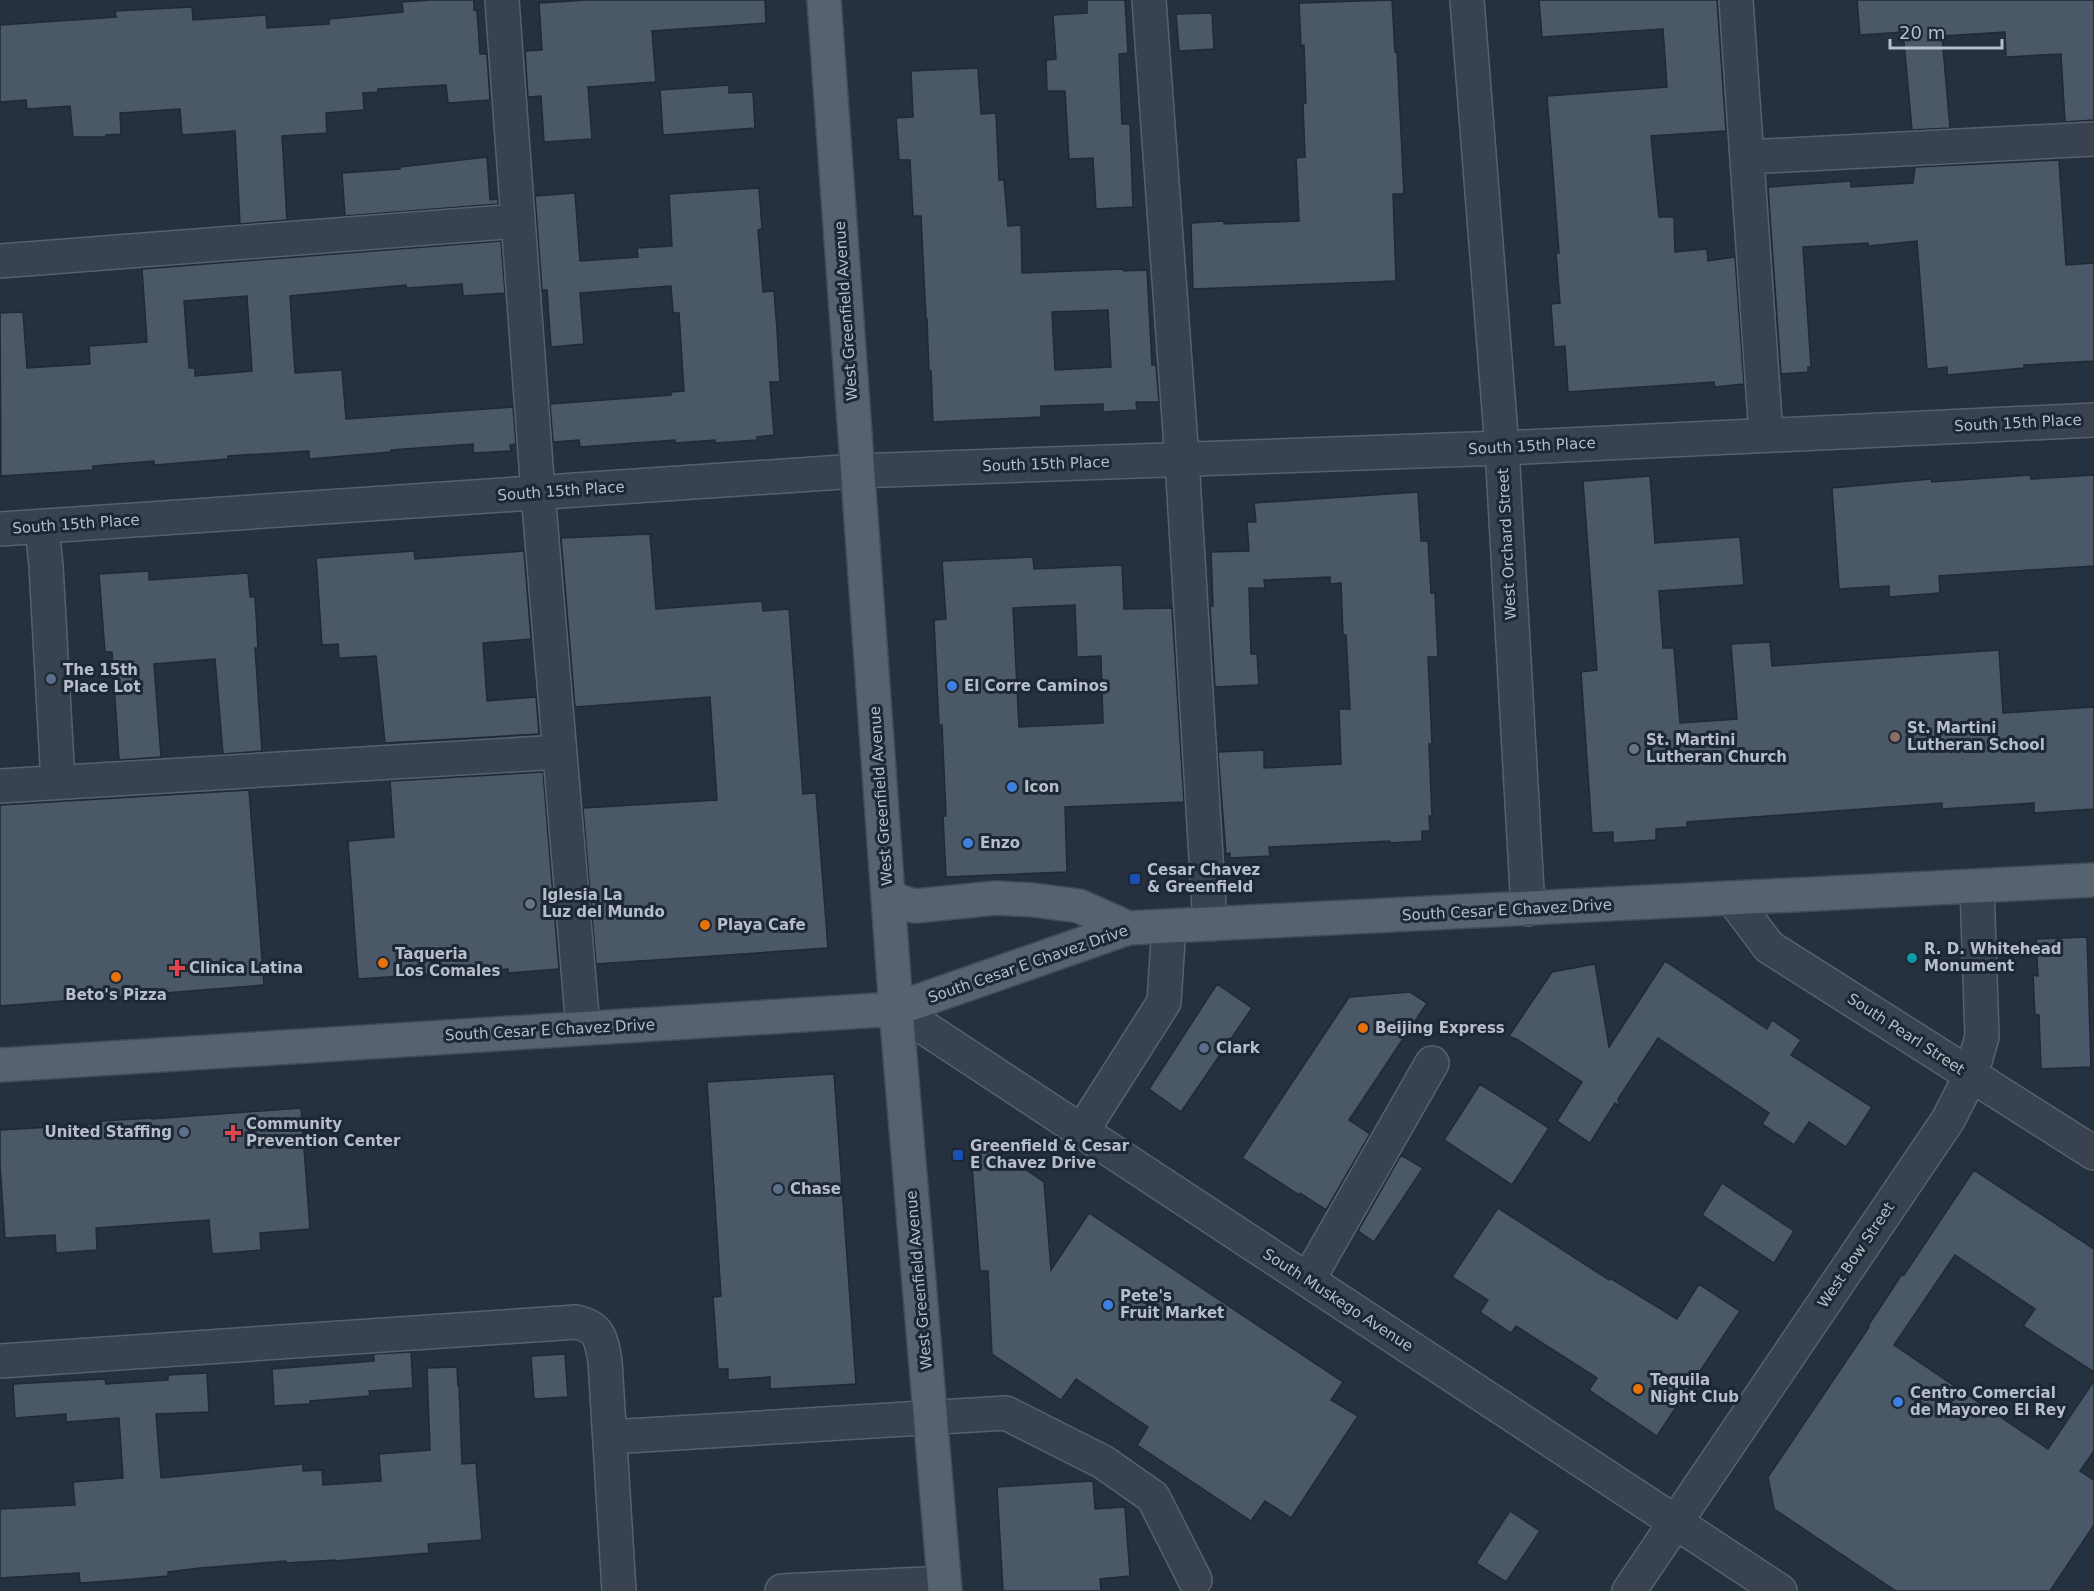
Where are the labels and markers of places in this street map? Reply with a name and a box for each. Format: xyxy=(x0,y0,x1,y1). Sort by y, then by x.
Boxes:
place label: The 15th Place Lot xyxy=(63,661,141,696)
marker: The 15th Place Lot xyxy=(44,672,58,686)
place label: El Corre Caminos xyxy=(964,677,1108,695)
marker: El Corre Caminos xyxy=(945,679,959,693)
place label: St. Martini Lutheran School xyxy=(1907,719,2045,754)
marker: St. Martini Lutheran School xyxy=(1888,730,1902,744)
place label: St. Martini Lutheran Church xyxy=(1646,731,1787,766)
marker: St. Martini Lutheran Church xyxy=(1627,742,1641,756)
place label: Icon xyxy=(1024,778,1059,796)
marker: Icon xyxy=(1005,780,1019,794)
place label: Enzo xyxy=(980,834,1020,852)
marker: Enzo xyxy=(961,836,975,850)
place label: Cesar Chavez & Greenfield xyxy=(1147,861,1261,896)
marker: Cesar Chavez & Greenfield xyxy=(1128,872,1142,886)
place label: Iglesia La Luz del Mundo xyxy=(542,886,665,921)
marker: Iglesia La Luz del Mundo xyxy=(523,897,537,911)
place label: Playa Cafe xyxy=(717,916,806,934)
marker: Playa Cafe xyxy=(698,918,712,932)
place label: R. D. Whitehead Monument xyxy=(1924,940,2062,975)
place label: Taqueria Los Comales xyxy=(395,945,500,980)
marker: R. D. Whitehead Monument xyxy=(1905,951,1919,965)
marker: Taqueria Los Comales xyxy=(376,956,390,970)
place label: Clinica Latina xyxy=(189,959,303,977)
marker: Clinica Latina xyxy=(170,961,184,975)
marker: Beto's Pizza xyxy=(109,970,123,984)
place label: Beto's Pizza xyxy=(65,986,167,1004)
place label: Beijing Express xyxy=(1375,1019,1505,1037)
marker: Beijing Express xyxy=(1356,1021,1370,1035)
place label: Clark xyxy=(1216,1039,1261,1057)
marker: Clark xyxy=(1197,1041,1211,1055)
place label: Community Prevention Center xyxy=(246,1115,401,1150)
place label: United Staffing xyxy=(44,1123,172,1141)
marker: Community Prevention Center xyxy=(224,1124,242,1142)
marker: United Staffing xyxy=(177,1125,191,1139)
place label: Greenfield & Cesar E Chavez Drive xyxy=(970,1137,1130,1172)
marker: Greenfield & Cesar E Chavez Drive xyxy=(951,1148,965,1162)
place label: Chase xyxy=(790,1180,841,1198)
marker: Chase xyxy=(771,1182,785,1196)
place label: Pete's Fruit Market xyxy=(1120,1287,1224,1322)
marker: Pete's Fruit Market xyxy=(1101,1298,1115,1312)
place label: Tequila Night Club xyxy=(1650,1371,1739,1406)
marker: Tequila Night Club xyxy=(1631,1382,1645,1396)
place label: Centro Comercial de Mayoreo El Rey xyxy=(1910,1384,2066,1419)
marker: Centro Comercial de Mayoreo El Rey xyxy=(1891,1395,1905,1409)

